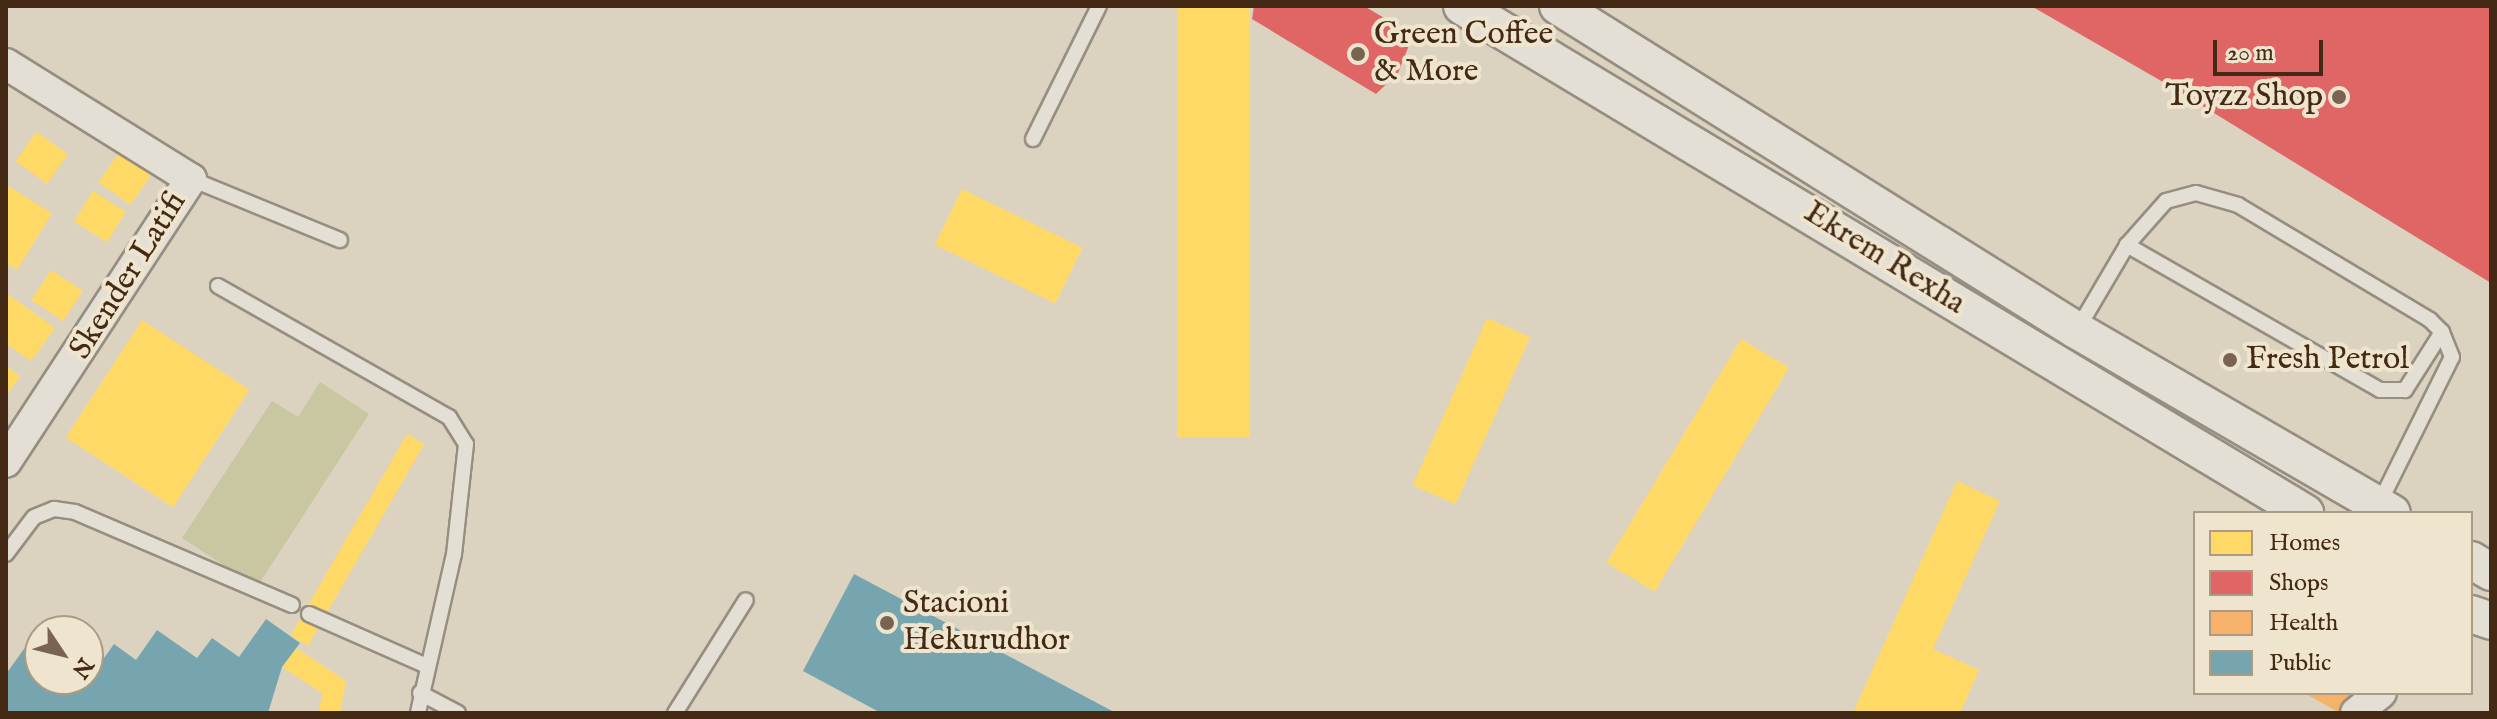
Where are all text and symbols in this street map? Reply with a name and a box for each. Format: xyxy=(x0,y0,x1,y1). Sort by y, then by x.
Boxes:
place label: Green Coffee & More xyxy=(1374,17,1553,92)
scale bar xyxy=(2217,24,2327,74)
text: 20 m xyxy=(2227,38,2274,69)
marker: Green Coffee & More xyxy=(1349,45,1367,63)
place label: Toyzz Shop xyxy=(2165,78,2323,116)
marker: Toyzz Shop xyxy=(2330,88,2348,106)
street label: Skender Latifi xyxy=(62,185,196,367)
street label: Ekrem Rexha xyxy=(1796,194,1972,324)
place label: Fresh Petrol xyxy=(2246,341,2409,379)
marker: Fresh Petrol xyxy=(2221,351,2239,369)
legend xyxy=(2193,511,2473,695)
text: Homes xyxy=(2269,528,2340,559)
text: Shops xyxy=(2269,568,2328,599)
place label: Stacioni Hekurudhor xyxy=(903,586,1070,661)
text: Health xyxy=(2269,608,2338,639)
marker: Stacioni Hekurudhor xyxy=(878,614,896,632)
north arrow xyxy=(24,615,104,695)
text: Public xyxy=(2269,648,2331,679)
text: N xyxy=(65,652,99,683)

